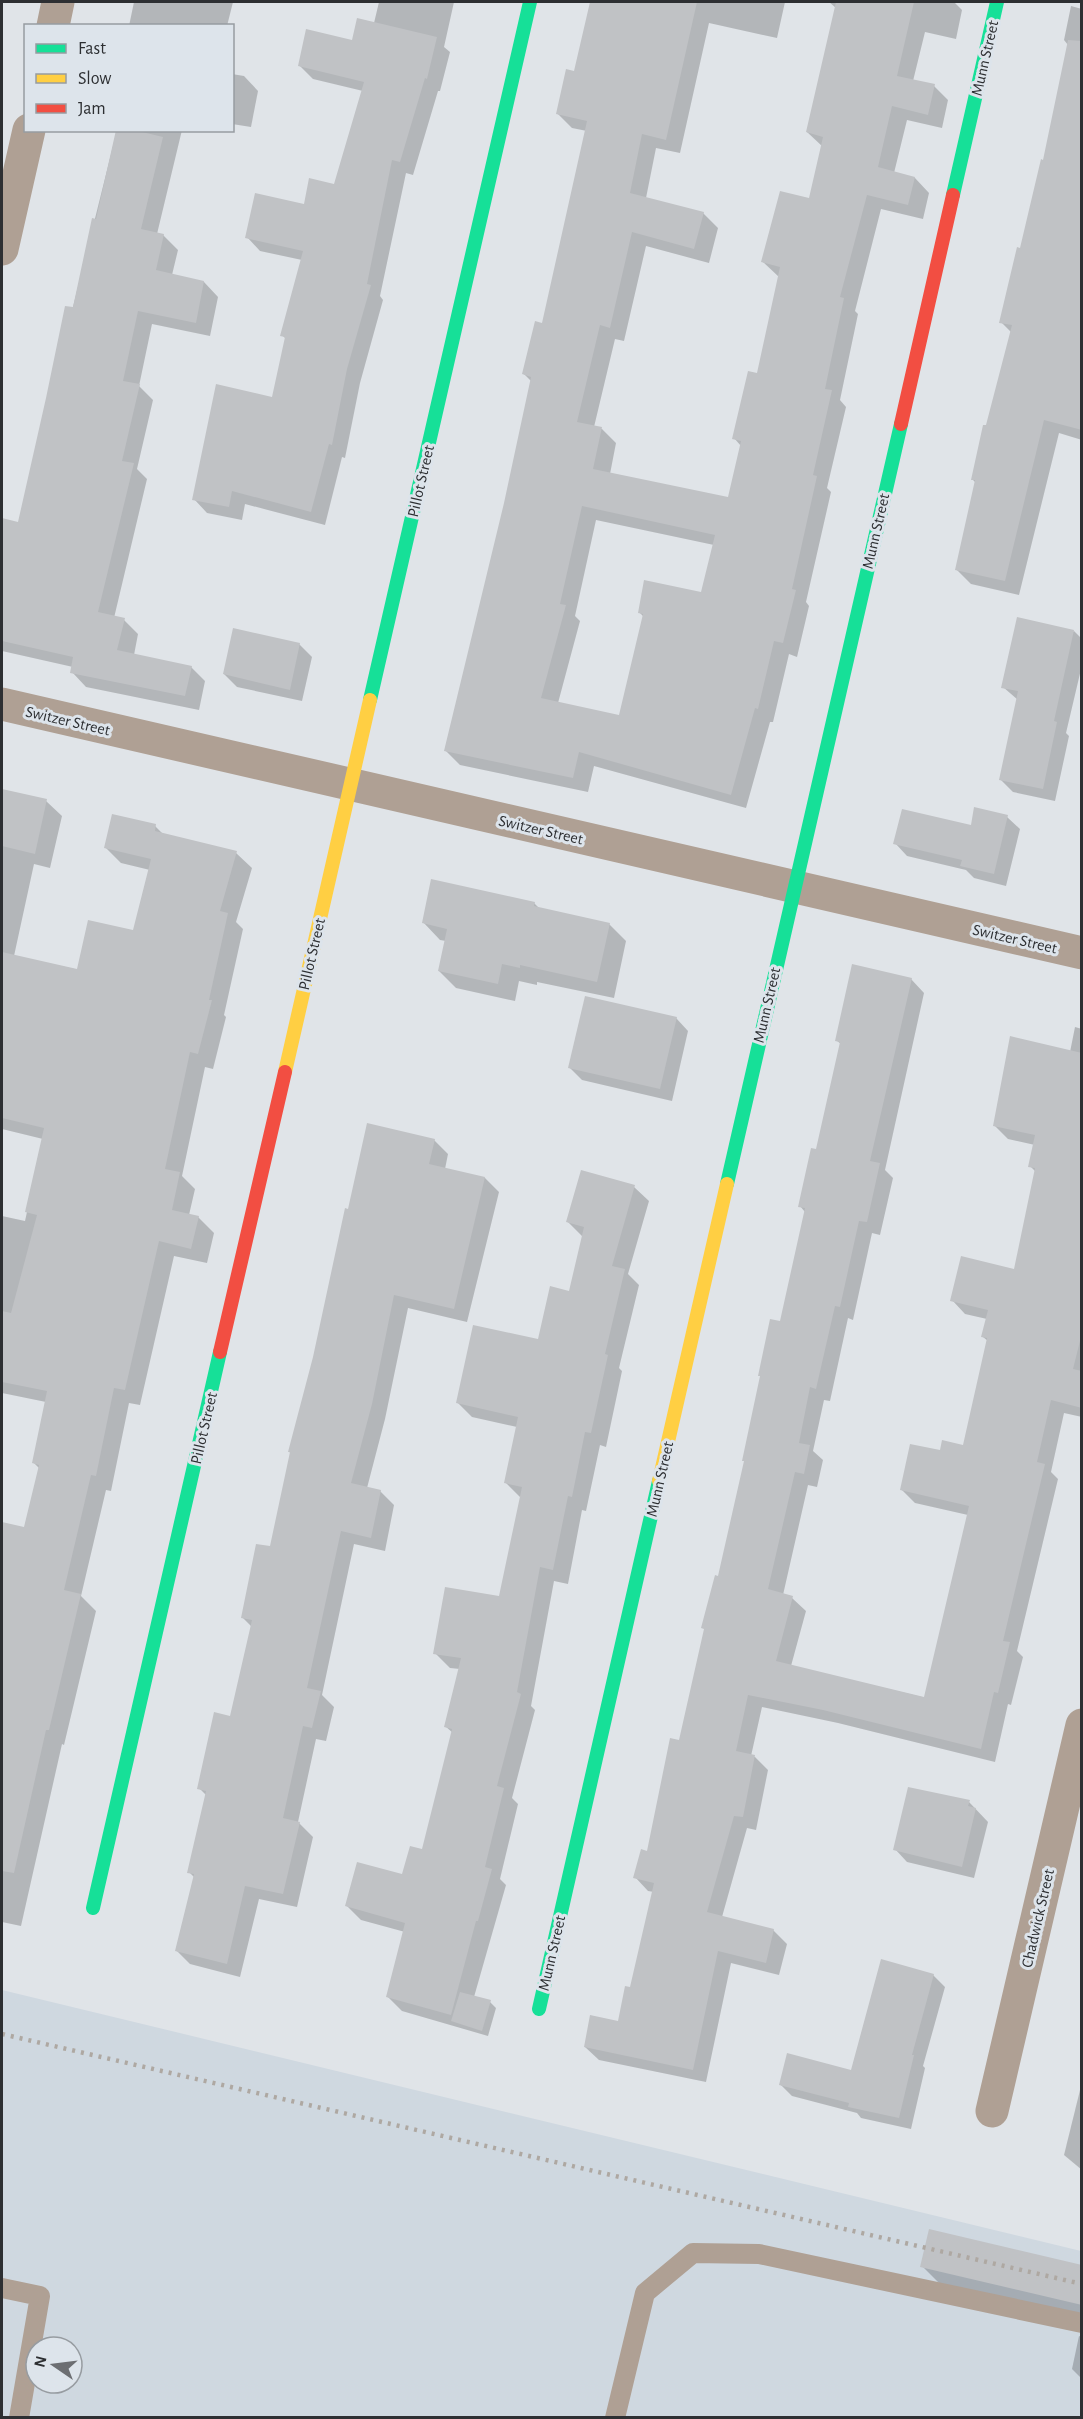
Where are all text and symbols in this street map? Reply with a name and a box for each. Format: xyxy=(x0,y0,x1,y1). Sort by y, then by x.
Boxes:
street label: Munn Street xyxy=(969,19,1001,98)
legend xyxy=(24,24,234,132)
text: Fast xyxy=(78,40,106,58)
text: Slow xyxy=(78,70,111,88)
text: Jam xyxy=(78,100,106,118)
street label: Pillot Street xyxy=(405,444,437,519)
street label: Munn Street xyxy=(860,492,892,571)
street label: Switzer Street xyxy=(24,703,112,738)
street label: Switzer Street xyxy=(497,812,585,847)
street label: Pillot Street xyxy=(296,917,328,992)
street label: Switzer Street xyxy=(971,921,1059,956)
street label: Munn Street xyxy=(751,966,783,1045)
street label: Pillot Street xyxy=(188,1391,220,1466)
street label: Munn Street xyxy=(644,1440,676,1519)
street label: Chadwick Street xyxy=(1019,1867,1057,1969)
street label: Munn Street xyxy=(536,1914,568,1993)
north arrow xyxy=(24,2335,84,2395)
text: N xyxy=(31,2354,50,2369)

